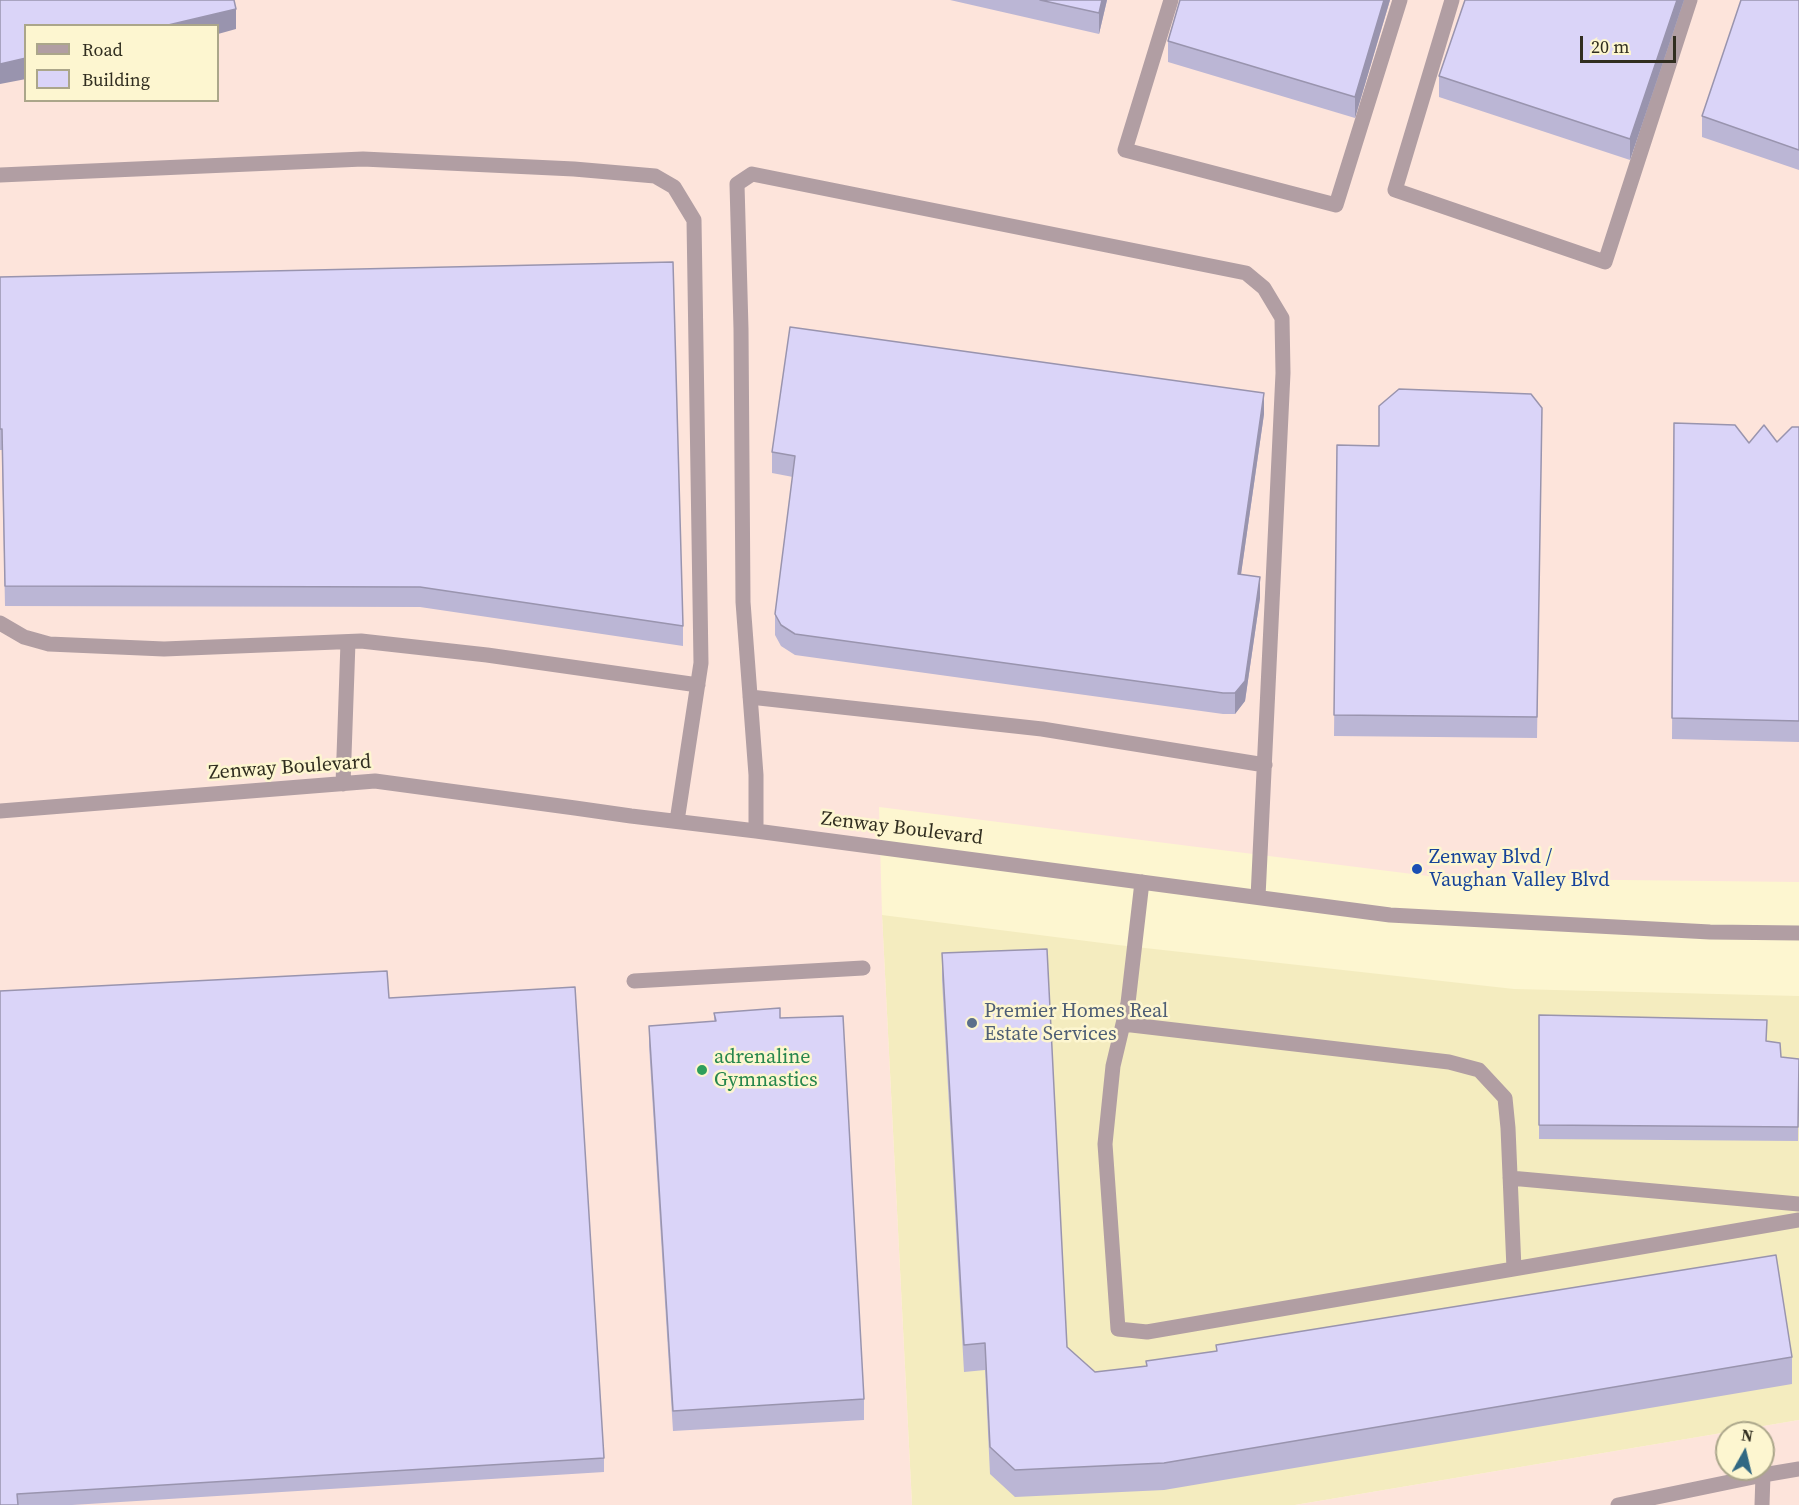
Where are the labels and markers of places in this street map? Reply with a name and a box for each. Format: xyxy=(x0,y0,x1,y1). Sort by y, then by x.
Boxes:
place label: Zenway Blvd / Vaughan Valley Blvd xyxy=(1429,846,1610,893)
marker: Zenway Blvd / Vaughan Valley Blvd xyxy=(1410,862,1424,876)
place label: Premier Homes Real Estate Services xyxy=(984,1000,1168,1047)
marker: Premier Homes Real Estate Services xyxy=(965,1016,979,1030)
place label: adrenaline Gymnastics xyxy=(714,1046,818,1093)
marker: adrenaline Gymnastics xyxy=(695,1063,709,1077)

